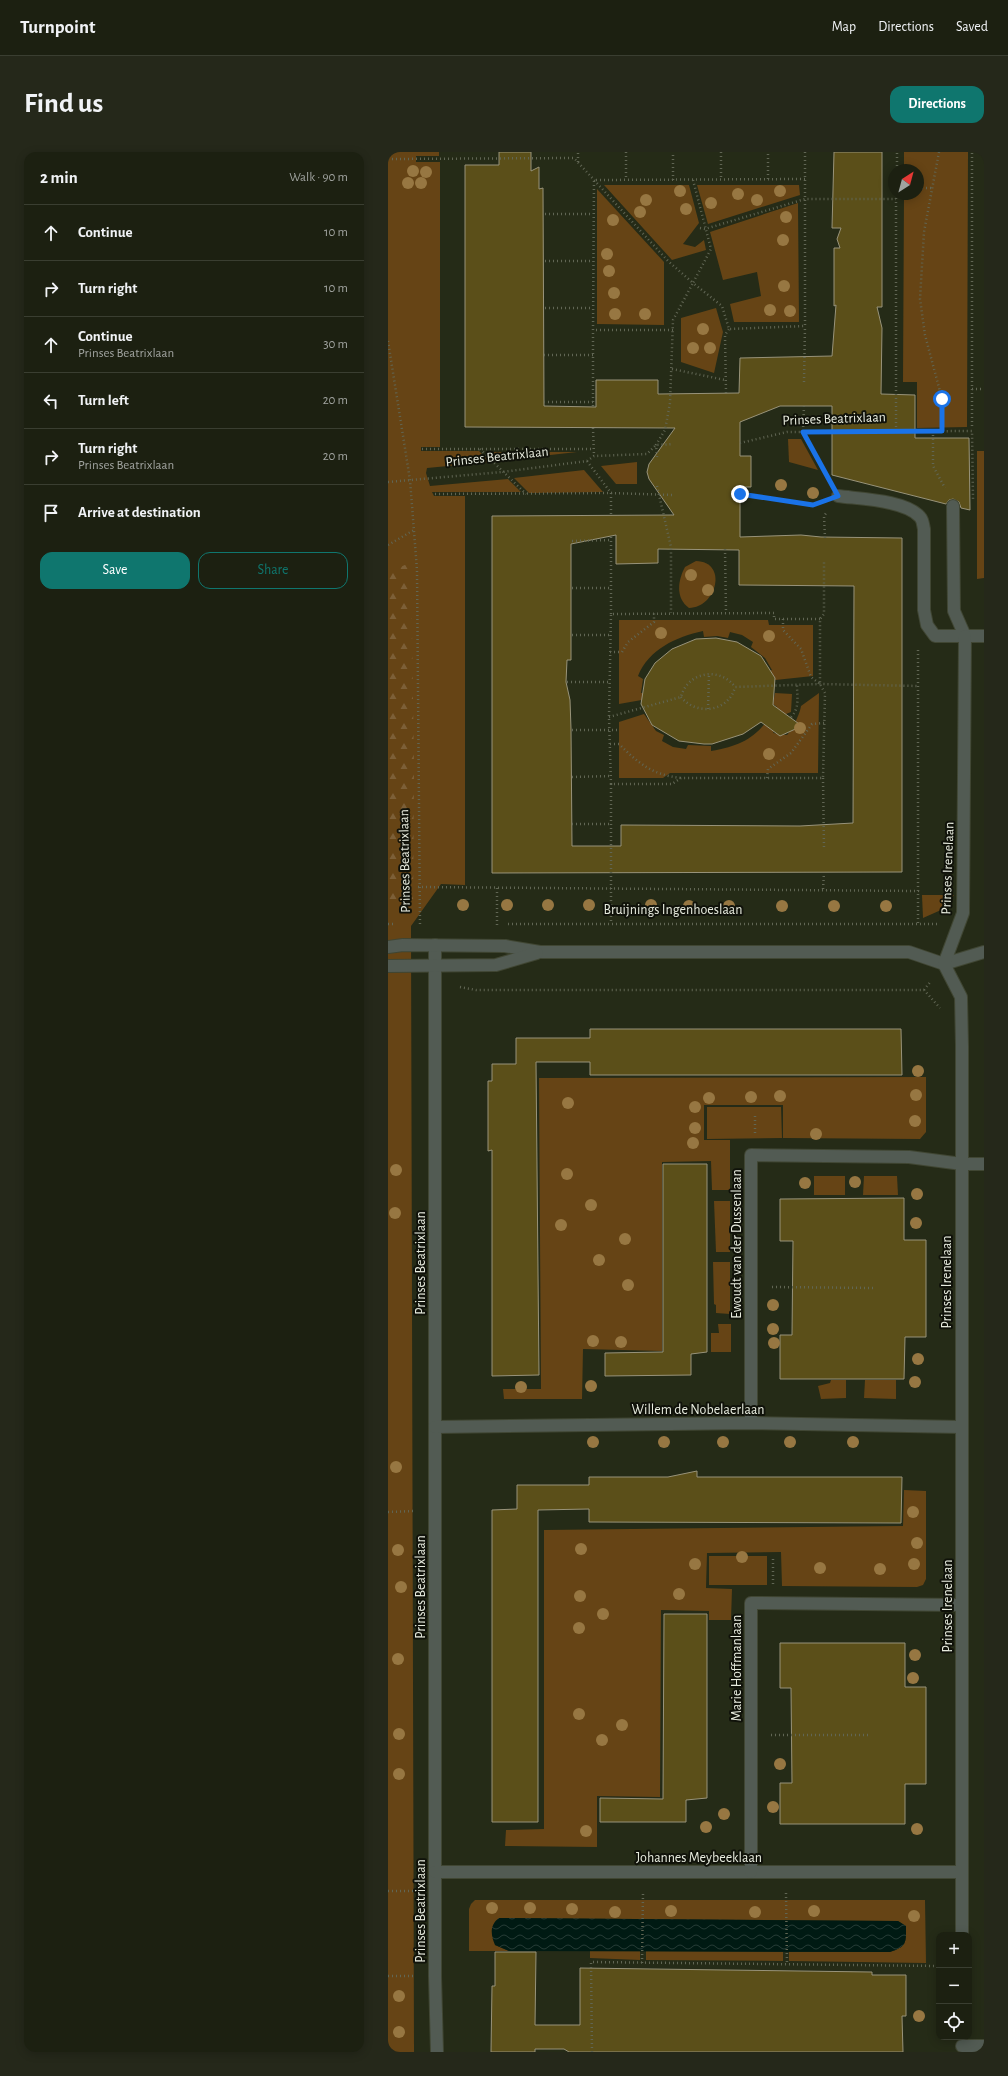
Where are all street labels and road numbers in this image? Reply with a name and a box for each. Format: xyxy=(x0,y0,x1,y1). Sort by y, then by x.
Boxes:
street label: Prinses Beatrixlaan xyxy=(782,410,886,428)
street label: Prinses Beatrixlaan xyxy=(445,445,549,469)
street label: Prinses Beatrixlaan xyxy=(397,809,413,913)
street label: Prinses Irenelaan xyxy=(939,821,957,915)
street label: Bruijnings Ingenhoeslaan xyxy=(604,903,742,917)
street label: Ewoudt van der Dussenlaan xyxy=(730,1169,744,1319)
street label: Prinses Beatrixlaan xyxy=(414,1211,428,1315)
street label: Prinses Irenelaan xyxy=(940,1235,954,1329)
street label: Willem de Nobelaerlaan xyxy=(632,1403,764,1417)
street label: Prinses Beatrixlaan xyxy=(414,1535,428,1639)
street label: Prinses Irenelaan xyxy=(941,1559,955,1653)
street label: Marie Hoffmanlaan xyxy=(730,1615,744,1721)
street label: Johannes Meybeeklaan xyxy=(636,1851,762,1865)
street label: Prinses Beatrixlaan xyxy=(414,1859,428,1963)

